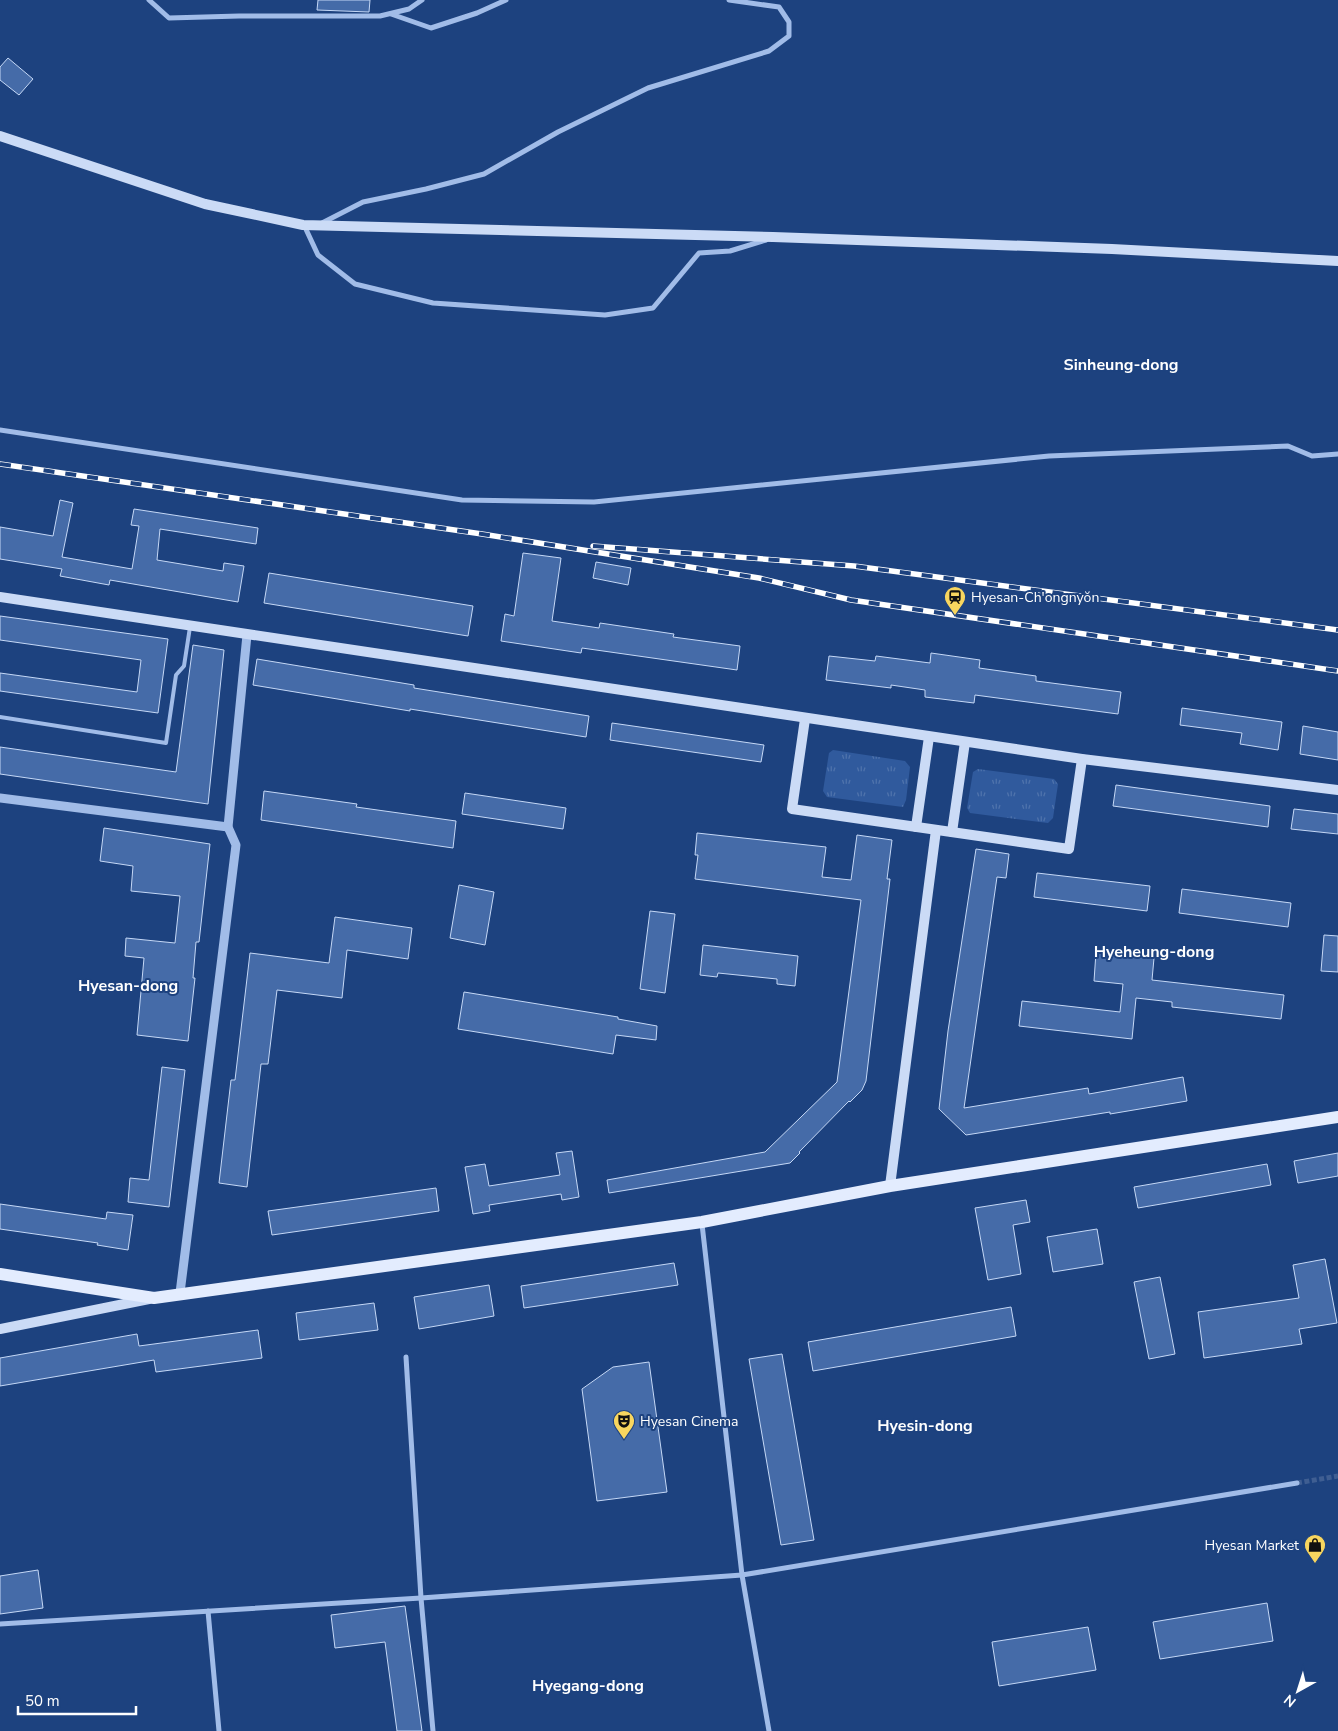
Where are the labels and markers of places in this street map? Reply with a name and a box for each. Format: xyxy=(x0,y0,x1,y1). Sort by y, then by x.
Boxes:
station icon: Hyesan-Ch'ongnyŏn xyxy=(943,585,967,616)
place label: Hyesan-Ch'ongnyŏn xyxy=(971,588,1099,607)
theatre icon: Hyesan Cinema xyxy=(612,1409,636,1440)
place label: Hyesan Cinema xyxy=(640,1412,738,1431)
shop icon: Hyesan Market xyxy=(1303,1533,1327,1564)
place label: Hyesan Market xyxy=(1205,1536,1299,1555)

